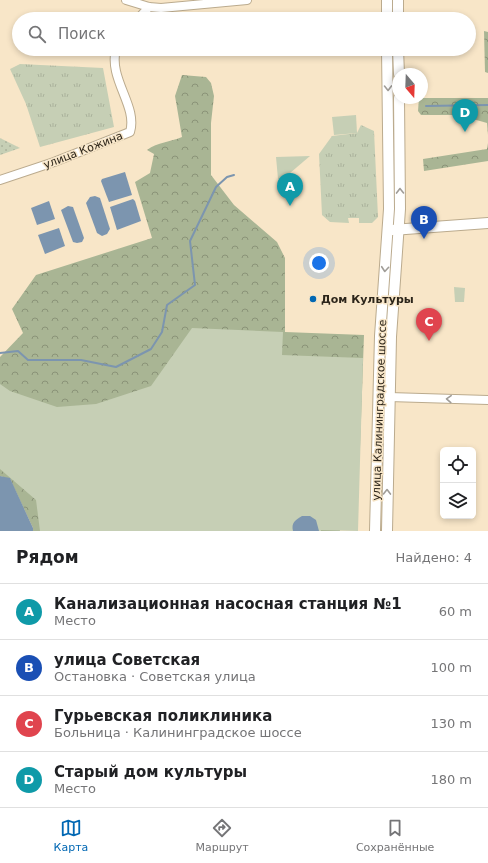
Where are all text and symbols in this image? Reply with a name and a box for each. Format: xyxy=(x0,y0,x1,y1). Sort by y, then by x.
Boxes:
search box xyxy=(12,12,476,56)
icon: search xyxy=(26,23,48,45)
text: Поиск xyxy=(58,25,106,43)
north arrow xyxy=(392,68,428,104)
one-way arrow xyxy=(383,85,392,91)
pin: D xyxy=(452,99,478,132)
street label: улица Кожина xyxy=(42,129,125,172)
pin: A xyxy=(277,173,303,206)
one-way arrow xyxy=(396,188,404,194)
pin: B xyxy=(411,206,437,239)
your location xyxy=(309,253,329,273)
one-way arrow xyxy=(381,266,390,272)
place label: Дом Культуры xyxy=(321,293,414,306)
marker: Дом Культуры xyxy=(308,294,318,304)
pin: C xyxy=(416,308,442,341)
street label: улица Калининградское шоссе xyxy=(370,319,389,501)
one-way arrow xyxy=(446,395,452,404)
map controls xyxy=(440,447,476,519)
button: locate xyxy=(440,447,476,483)
button: layers xyxy=(440,483,476,519)
one-way arrow xyxy=(383,489,392,495)
text: Рядом xyxy=(16,547,79,567)
text: Найдено: 4 xyxy=(396,550,472,565)
text: Канализационная насосная станция №1 xyxy=(54,595,402,613)
text: A xyxy=(24,604,34,619)
text: 60 m xyxy=(439,604,472,619)
text: Место xyxy=(54,613,96,628)
text: улица Советская xyxy=(54,651,200,669)
text: B xyxy=(24,660,34,675)
text: 100 m xyxy=(430,660,472,675)
text: Остановка · Советская улица xyxy=(54,669,256,684)
text: Гурьевская поликлиника xyxy=(54,707,272,725)
text: C xyxy=(24,716,34,731)
text: 130 m xyxy=(430,716,472,731)
text: Больница · Калининградское шоссе xyxy=(54,725,302,740)
text: Старый дом культуры xyxy=(54,763,247,781)
text: D xyxy=(24,772,34,787)
text: 180 m xyxy=(430,772,472,787)
text: Место xyxy=(54,781,96,796)
tab: Карта xyxy=(54,817,88,854)
tab: Маршрут xyxy=(196,817,249,854)
tab: Сохранённые xyxy=(356,817,434,854)

